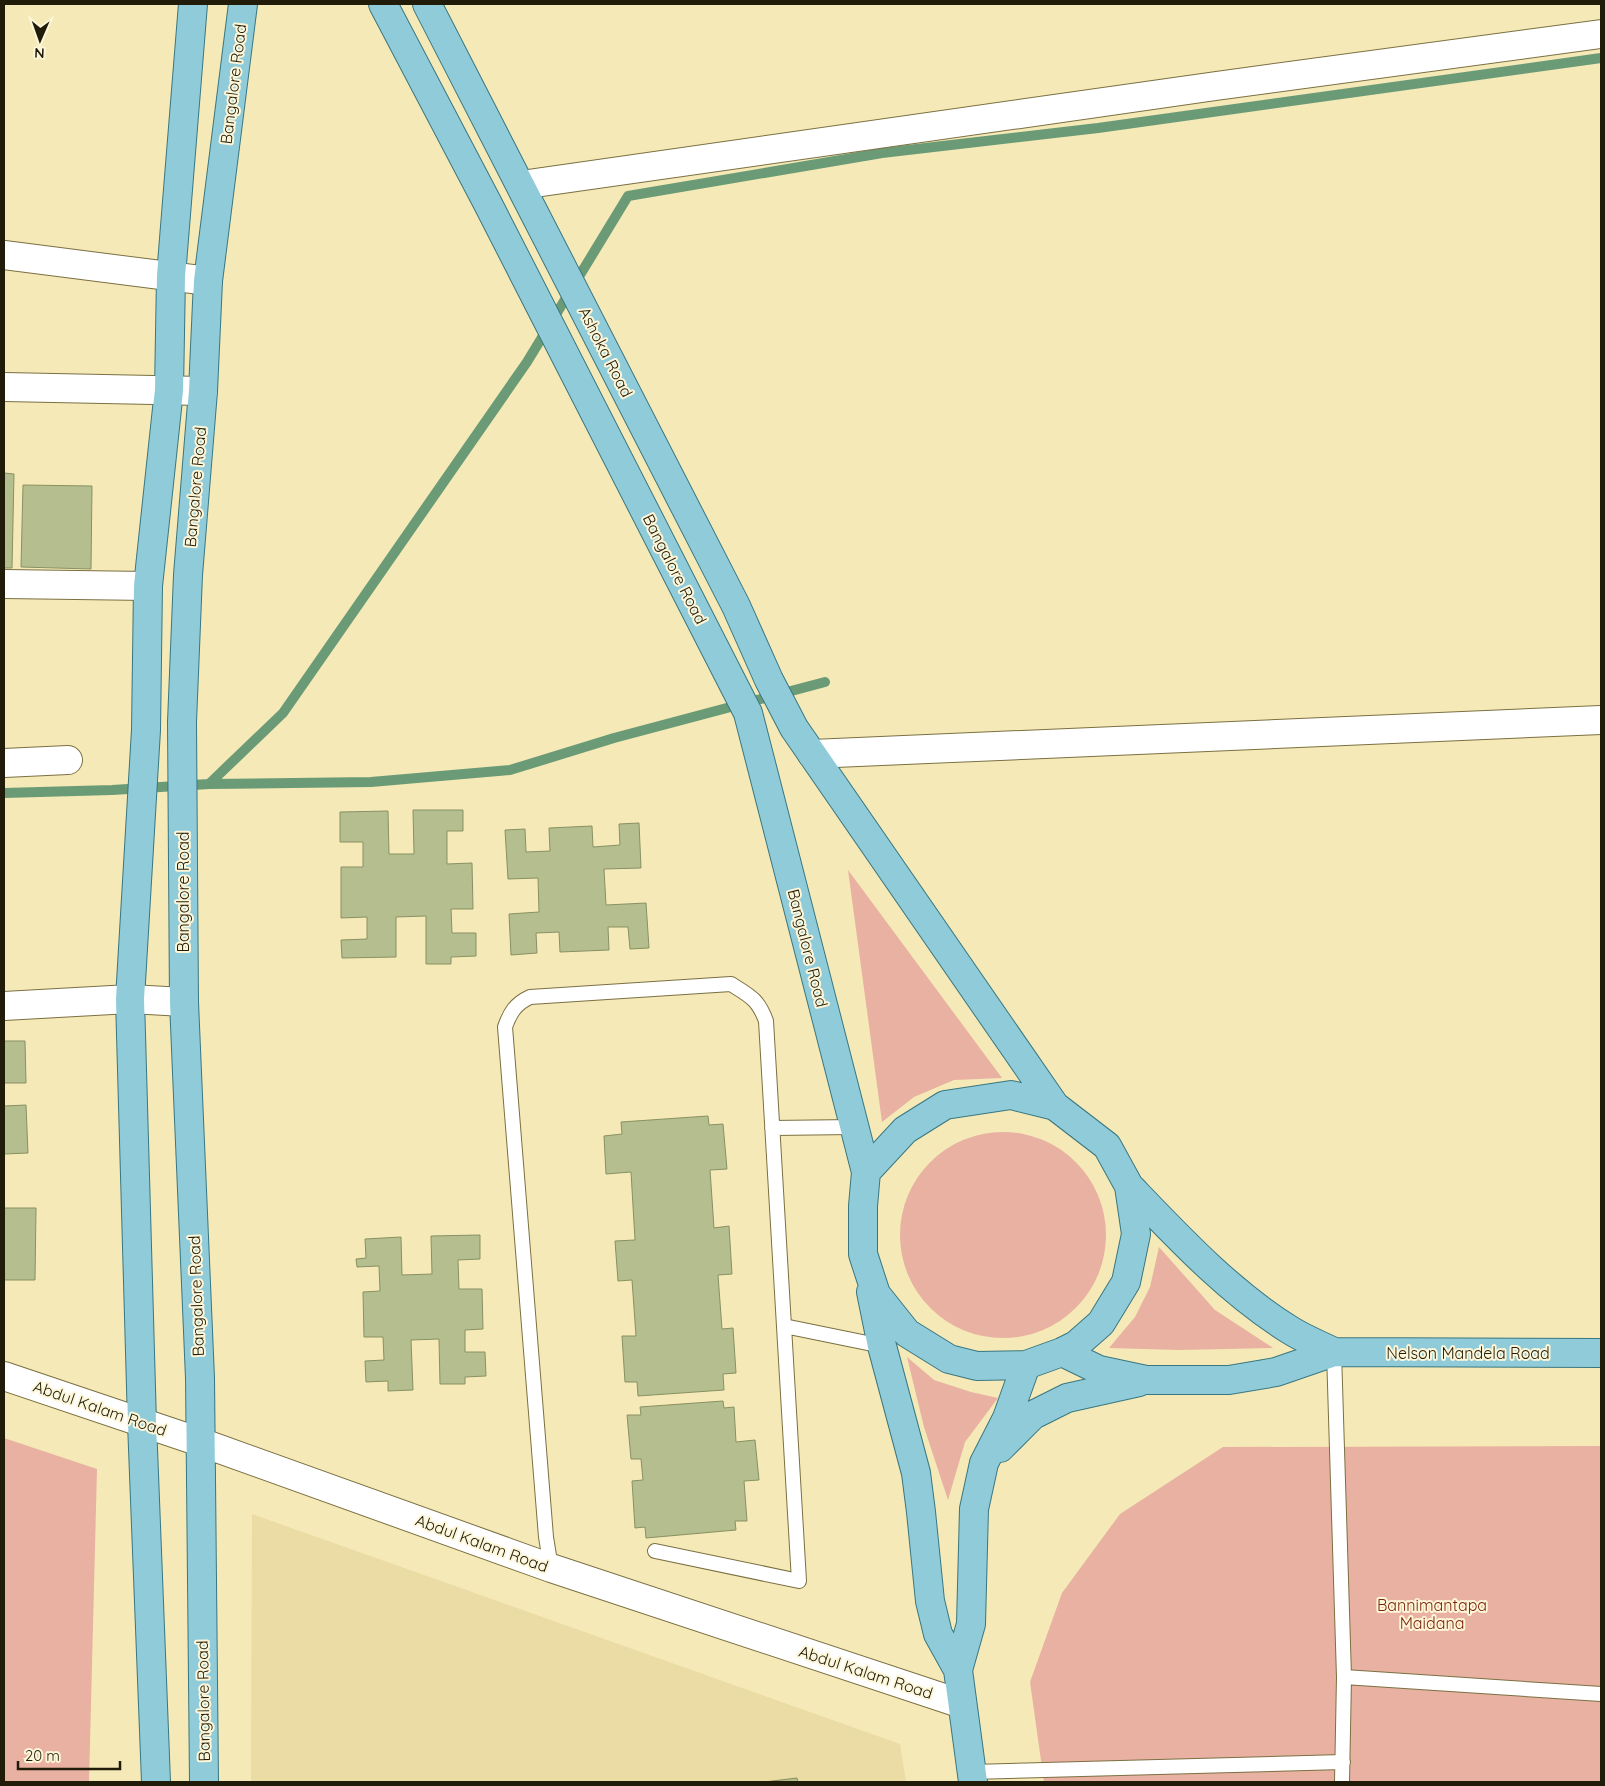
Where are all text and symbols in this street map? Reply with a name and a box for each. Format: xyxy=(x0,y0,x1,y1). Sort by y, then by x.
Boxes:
north arrow xyxy=(15,15,65,65)
street label: Bangalore Road xyxy=(216,23,250,145)
text: N xyxy=(34,44,45,62)
street label: Ashoka Road xyxy=(575,303,637,401)
street label: Bangalore Road xyxy=(180,426,210,548)
street label: Bangalore Road xyxy=(639,511,711,627)
street label: Bangalore Road xyxy=(173,831,193,953)
street label: Bangalore Road xyxy=(784,887,832,1009)
street label: Bangalore Road xyxy=(184,1235,208,1357)
street label: Nelson Mandela Road xyxy=(1386,1343,1550,1363)
street label: Abdul Kalam Road xyxy=(31,1376,169,1440)
street label: Abdul Kalam Road xyxy=(413,1510,551,1576)
park label: Bannimantapa Maidana xyxy=(1377,1595,1487,1633)
street label: Bangalore Road xyxy=(192,1640,214,1762)
street label: Abdul Kalam Road xyxy=(796,1641,936,1703)
scale bar xyxy=(18,1738,120,1770)
text: 20 m xyxy=(25,1746,60,1765)

